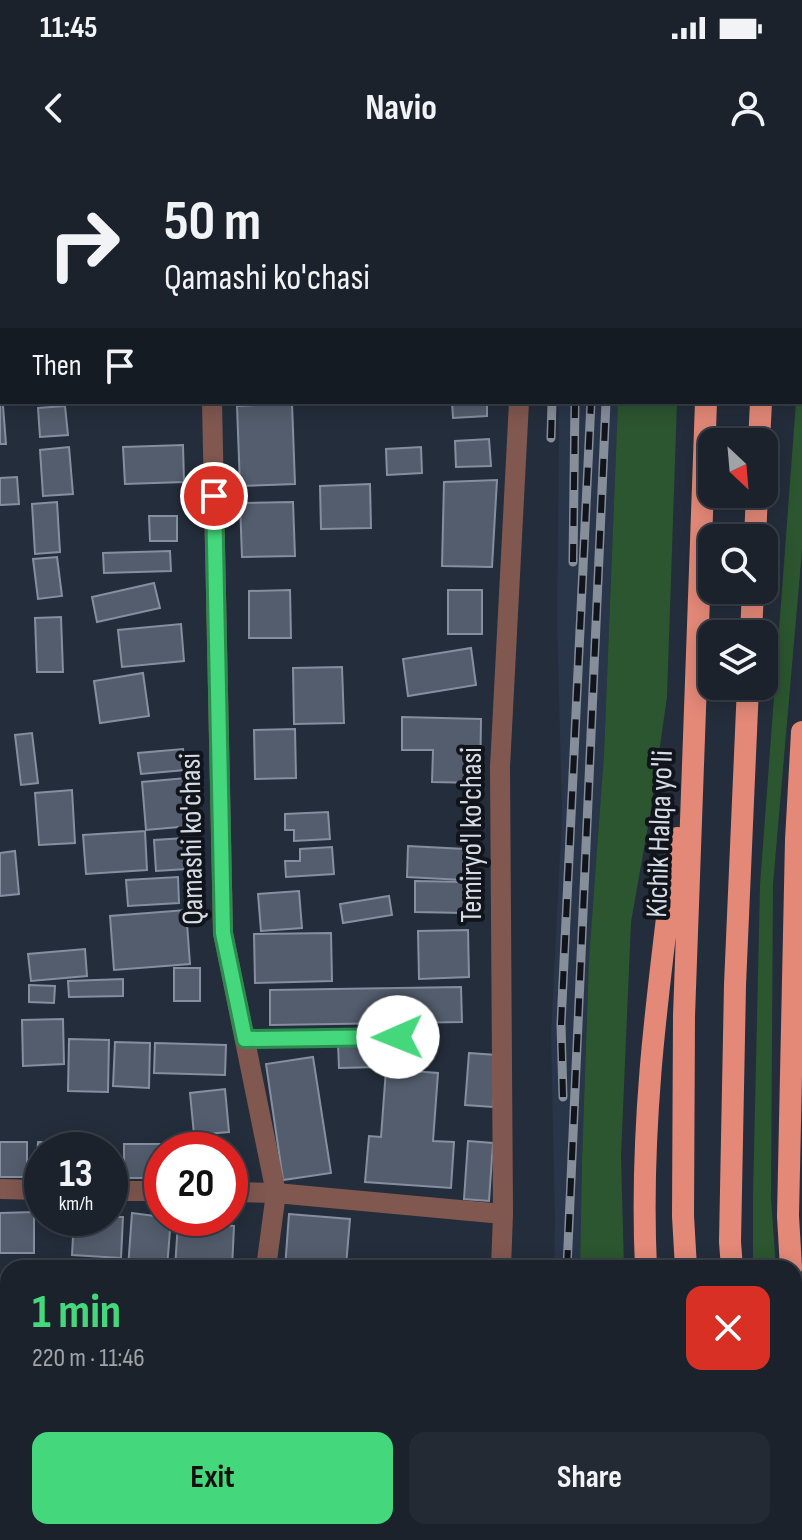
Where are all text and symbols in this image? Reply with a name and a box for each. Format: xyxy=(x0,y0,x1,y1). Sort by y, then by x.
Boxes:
text: 11:45 xyxy=(40,10,97,46)
icon: back xyxy=(32,86,76,130)
icon: person xyxy=(726,86,770,130)
text: Navio xyxy=(365,87,437,130)
text: 50 m xyxy=(164,189,261,256)
icon: right xyxy=(32,192,136,296)
text: Qamashi ko'chasi xyxy=(164,257,370,300)
icon: arrive xyxy=(98,344,142,388)
text: Then xyxy=(32,348,82,384)
north arrow xyxy=(698,428,778,508)
map controls xyxy=(698,428,778,700)
pin xyxy=(180,462,248,530)
icon: arrive xyxy=(192,474,236,518)
button: search xyxy=(698,524,778,604)
button: layers xyxy=(698,620,778,700)
street label: Temiryo'l ko'chasi xyxy=(454,747,490,923)
street label: Kichik Halqa yo'li xyxy=(639,750,681,918)
street label: Qamashi ko'chasi xyxy=(173,753,211,925)
position arrow xyxy=(356,995,440,1079)
speed limit sign: 20 xyxy=(144,1132,248,1236)
text: 13 xyxy=(59,1150,93,1198)
text: km/h xyxy=(59,1192,93,1216)
text: 1 min xyxy=(32,1284,121,1341)
button: close xyxy=(686,1286,770,1370)
text: 220 m · 11:46 xyxy=(32,1343,145,1374)
button: Exit xyxy=(32,1432,393,1524)
button: Share xyxy=(409,1432,770,1524)

